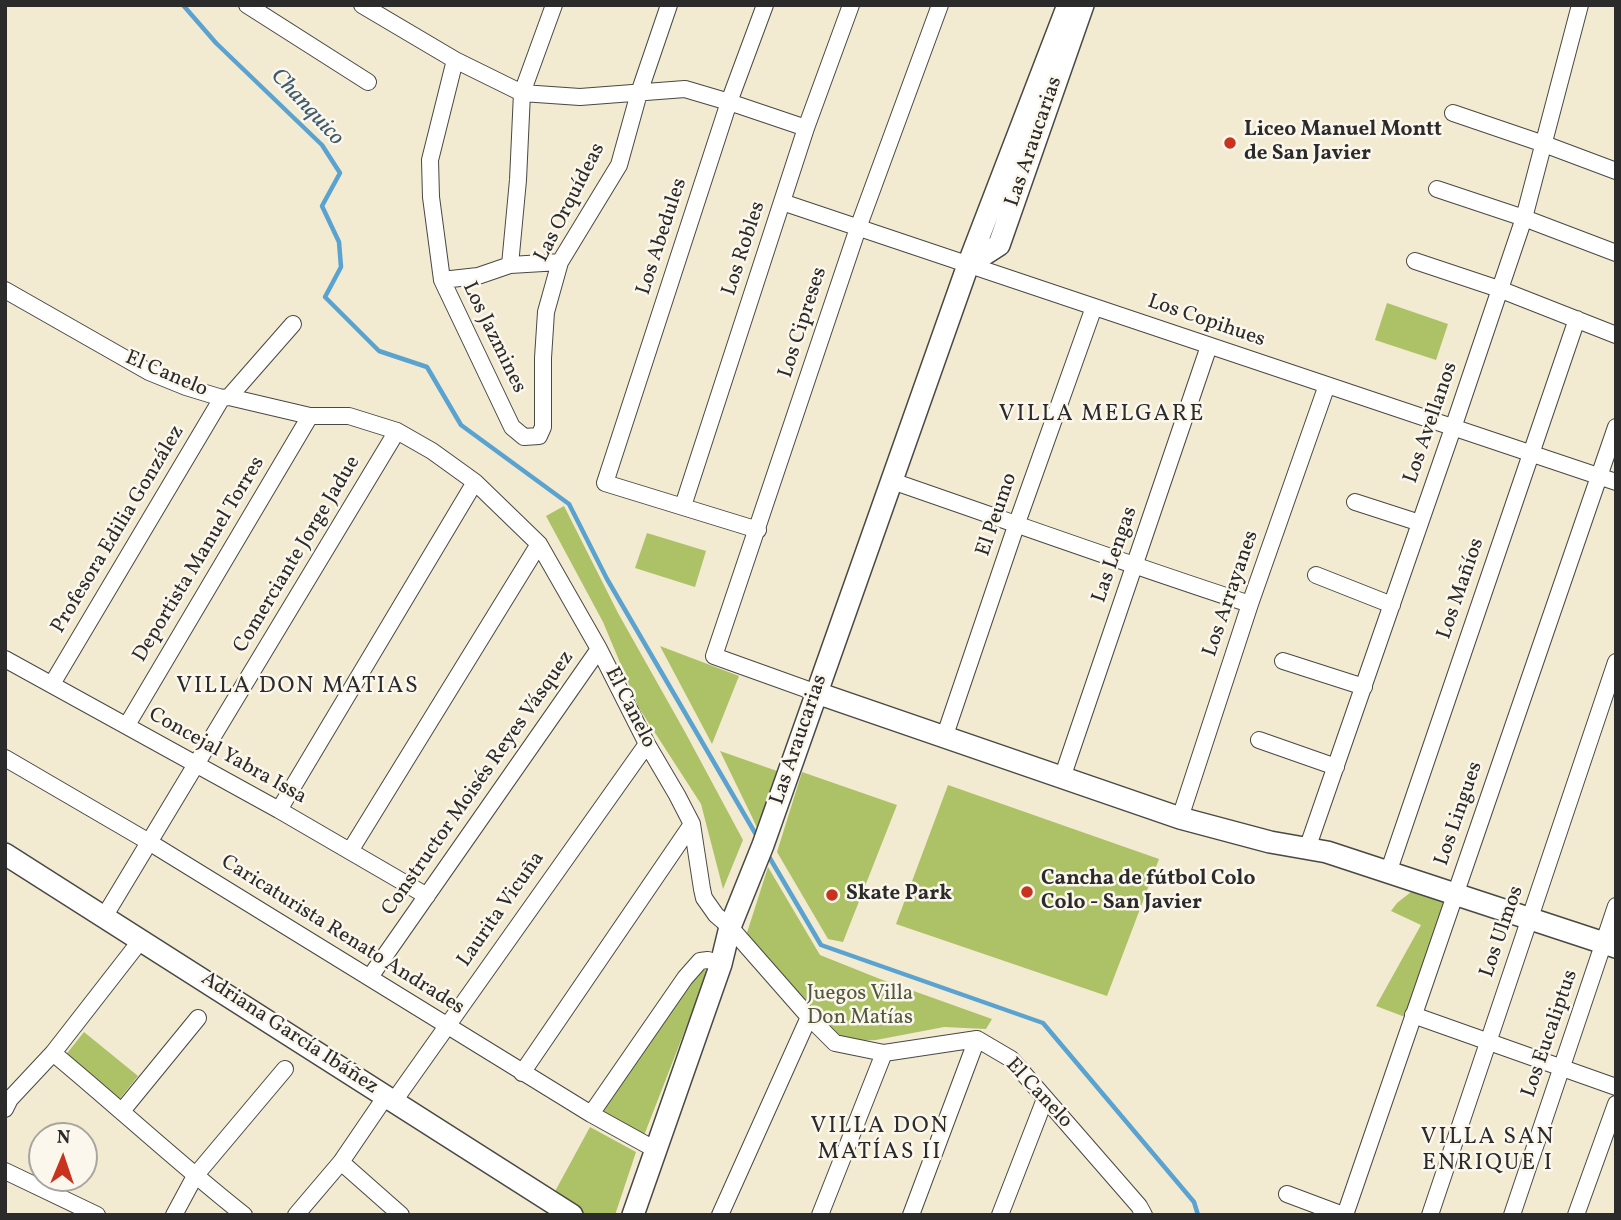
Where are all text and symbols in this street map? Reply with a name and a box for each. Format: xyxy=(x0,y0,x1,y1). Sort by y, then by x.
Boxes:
water label: Chanquico xyxy=(263,64,349,152)
street label: Las Araucarias xyxy=(1001,74,1069,210)
place label: Liceo Manuel Montt de San Javier xyxy=(1244,118,1442,168)
marker: Liceo Manuel Montt de San Javier xyxy=(1222,135,1238,151)
street label: Las Orquídeas xyxy=(530,139,612,267)
street label: Los Abedules xyxy=(632,175,694,299)
street label: Los Robles xyxy=(718,199,772,299)
street label: Los Cipreses xyxy=(774,264,834,382)
street label: Los Jazmines xyxy=(455,278,531,398)
street label: Los Copihues xyxy=(1144,290,1268,354)
street label: El Canelo xyxy=(121,346,211,404)
street label: Los Avellanos xyxy=(1400,359,1464,487)
district label: VILLA MELGARE xyxy=(1000,402,1204,430)
street label: Profesora Edilia González xyxy=(47,422,191,638)
street label: Comerciante Jorge Jadue xyxy=(229,452,367,658)
street label: Deportista Manuel Torres xyxy=(129,453,271,667)
street label: El Peumo xyxy=(972,470,1024,560)
street label: Las Lengas xyxy=(1088,504,1144,606)
street label: Los Arrayanes xyxy=(1199,528,1265,660)
street label: Los Mañíos xyxy=(1433,535,1491,643)
street label: Constructor Moisés Reyes Vásquez xyxy=(378,647,580,921)
street label: El Canelo xyxy=(598,663,660,753)
street label: Las Araucarias xyxy=(766,672,834,808)
district label: VILLA DON MATIAS xyxy=(178,674,418,702)
street label: Concejal Yabra Issa xyxy=(144,703,310,811)
street label: Los Lingues xyxy=(1430,759,1490,869)
street label: Laurita Vicuña xyxy=(453,847,551,973)
street label: Caricaturista Renato Andrades xyxy=(216,850,468,1022)
place label: Cancha de fútbol Colo Colo - San Javier xyxy=(1041,867,1255,917)
place label: Skate Park xyxy=(846,882,952,908)
street label: Los Ulmos xyxy=(1476,883,1530,981)
marker: Cancha de fútbol Colo Colo - San Javier xyxy=(1019,884,1035,900)
marker: Skate Park xyxy=(824,887,840,903)
street label: Adriana García Ibáñez xyxy=(196,967,382,1101)
street label: Los Eucaliptus xyxy=(1517,967,1585,1101)
park label: Juegos Villa Don Matías xyxy=(807,982,913,1032)
street label: El Canelo xyxy=(999,1054,1077,1134)
district label: VILLA DON MATÍAS II xyxy=(812,1114,948,1168)
north arrow xyxy=(28,1122,98,1192)
text: N xyxy=(56,1125,71,1151)
district label: VILLA SAN ENRIQUE I xyxy=(1422,1125,1554,1179)

